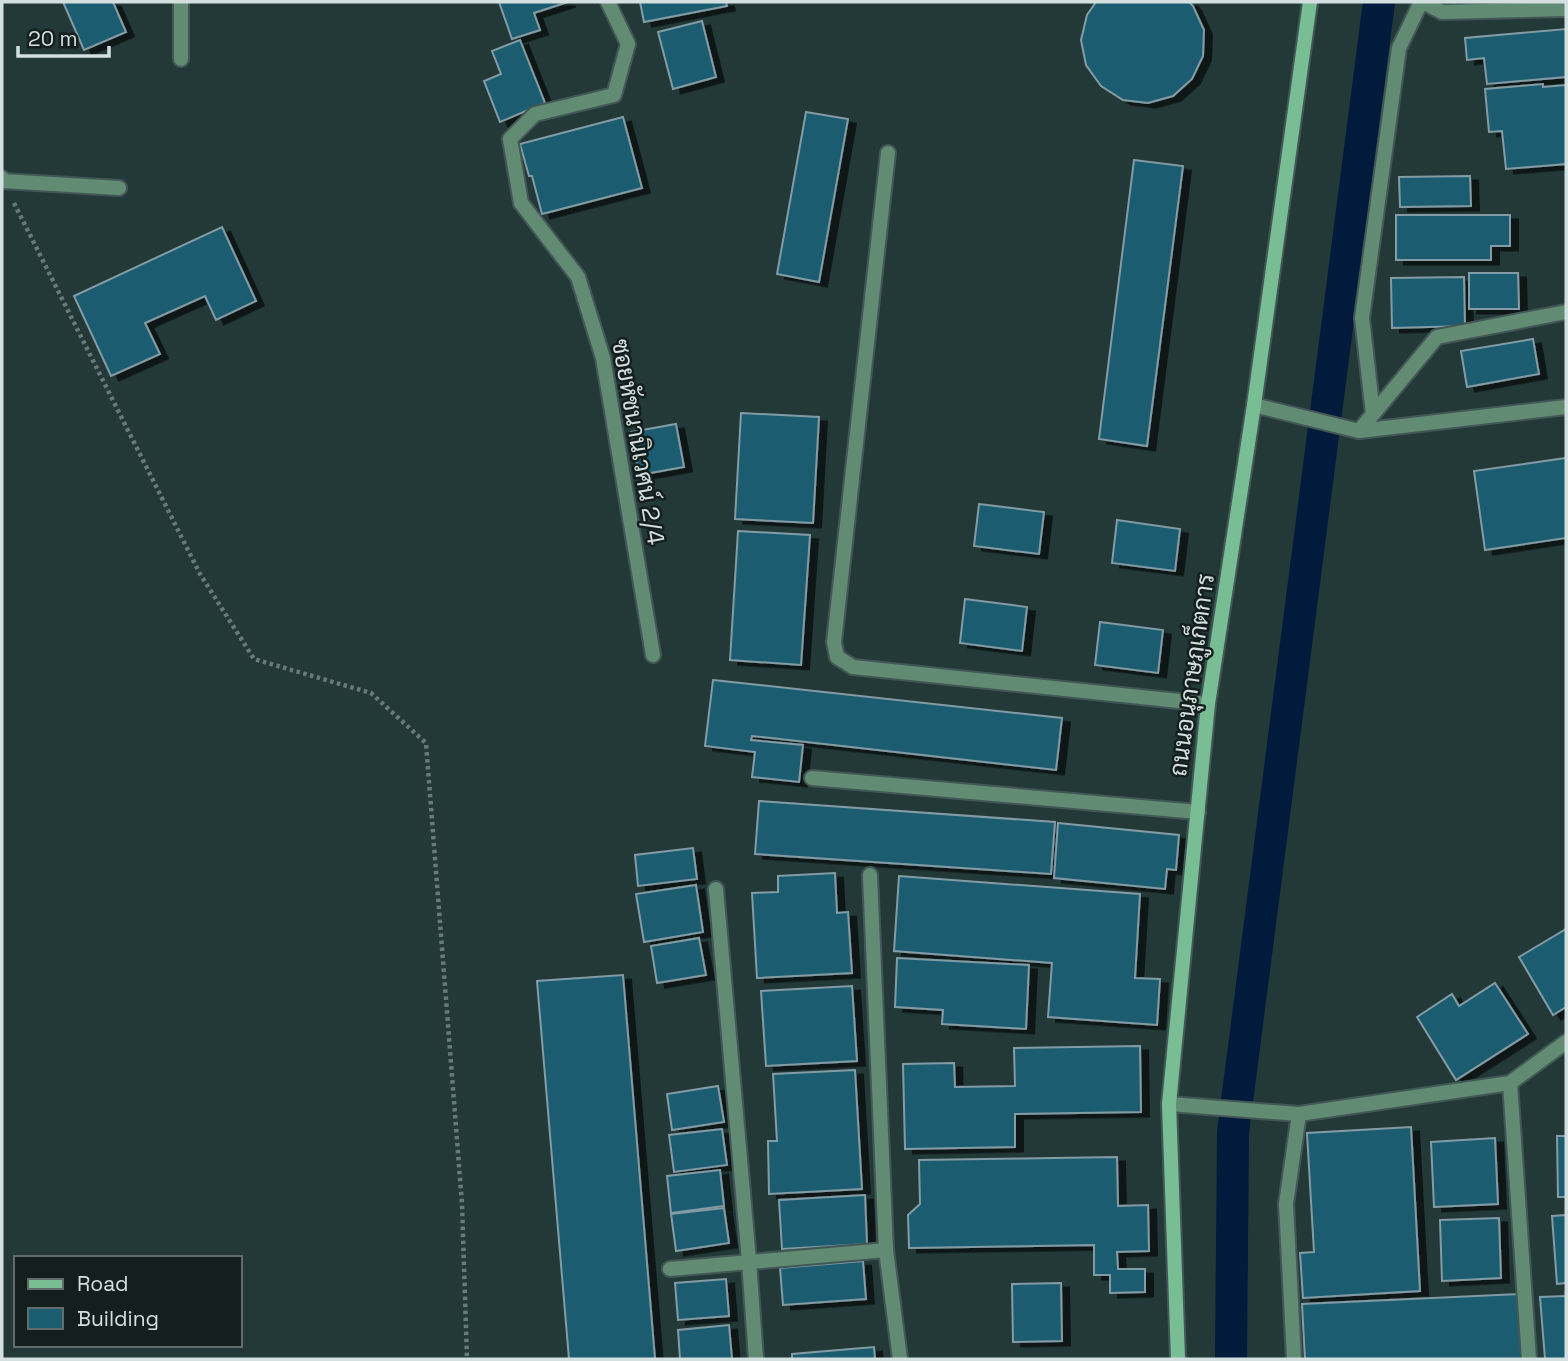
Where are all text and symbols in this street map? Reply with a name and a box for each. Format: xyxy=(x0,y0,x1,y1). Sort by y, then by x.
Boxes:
scale bar xyxy=(18,14,108,58)
text: 20 m xyxy=(28,25,78,52)
street label: ซอยหัชนานิเวศน์ 2/4 xyxy=(605,337,672,547)
street label: ถนนอนุภาษภูเก็ตการ xyxy=(1161,571,1223,779)
legend xyxy=(14,1256,242,1347)
text: Road xyxy=(77,1270,129,1297)
text: Building xyxy=(77,1305,159,1332)

